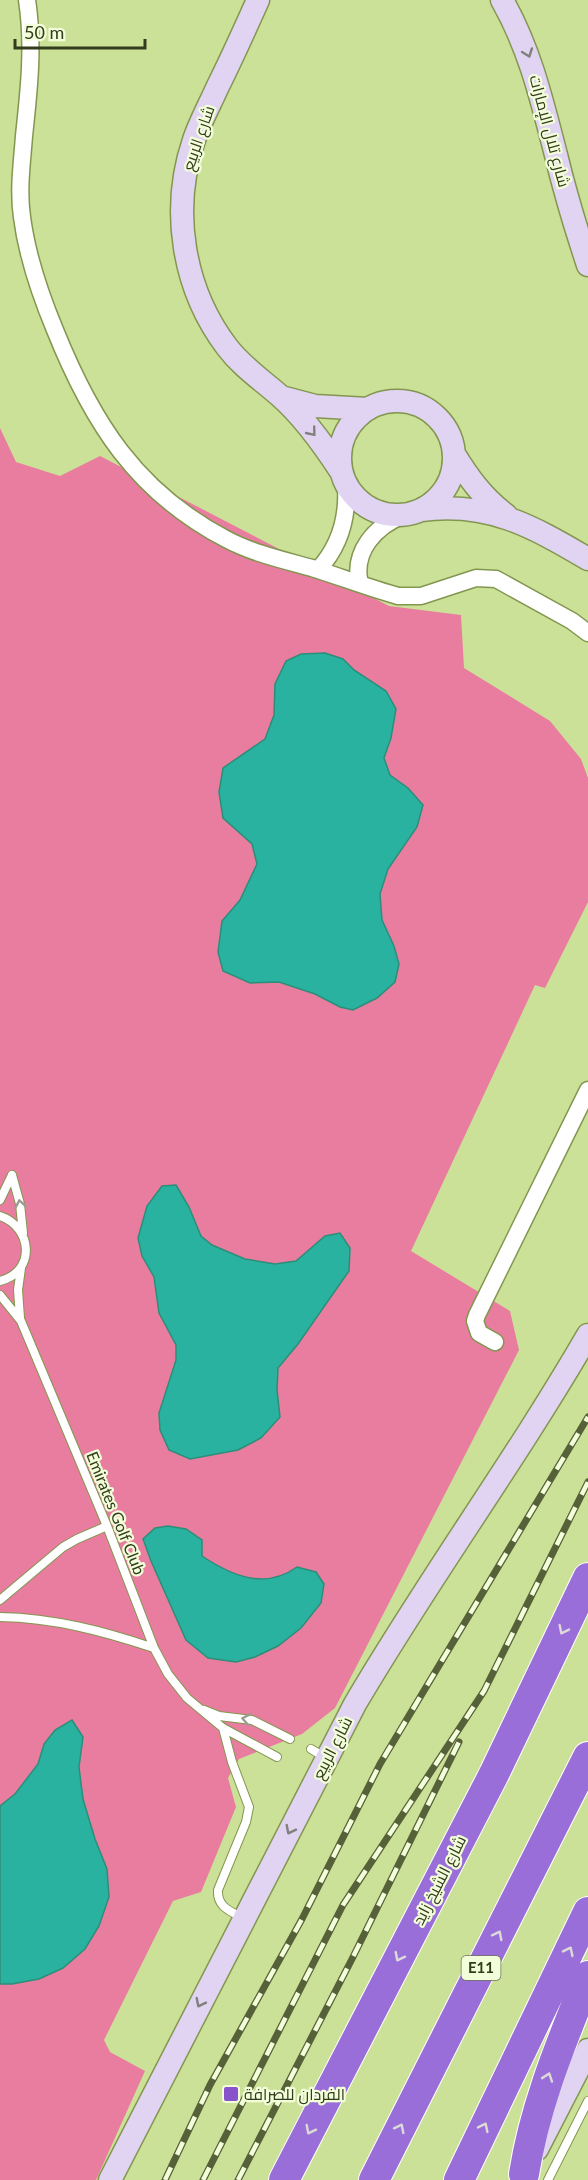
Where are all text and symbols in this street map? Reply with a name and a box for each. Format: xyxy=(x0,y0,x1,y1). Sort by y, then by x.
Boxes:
scale bar xyxy=(15,12,146,50)
text: 50 m xyxy=(24,21,64,43)
one-way arrow xyxy=(520,47,533,58)
street label: شارع تلال الإمارات xyxy=(523,73,575,190)
street label: شارع الربيع xyxy=(178,103,220,174)
one-way arrow xyxy=(305,425,316,436)
one-way arrow xyxy=(14,1199,27,1209)
street label: Emirates Golf Club xyxy=(83,1449,150,1577)
one-way arrow xyxy=(558,1624,570,1635)
street label: شارع الربيع xyxy=(308,1713,358,1784)
one-way arrow xyxy=(241,1714,250,1726)
one-way arrow xyxy=(286,1823,297,1834)
street label: شارع الشيخ زايد xyxy=(408,1832,472,1929)
one-way arrow xyxy=(491,1931,502,1941)
one-way arrow xyxy=(561,1947,573,1958)
one-way arrow xyxy=(395,1950,407,1961)
road number: E11 xyxy=(462,1956,500,1980)
one-way arrow xyxy=(196,1997,208,2008)
one-way arrow xyxy=(540,2072,553,2083)
place label: الفردان للصرافة xyxy=(244,2084,345,2105)
marker: الفردان للصرافة xyxy=(222,2085,240,2103)
one-way arrow xyxy=(393,2123,405,2134)
one-way arrow xyxy=(477,2123,489,2134)
one-way arrow xyxy=(306,2124,317,2134)

